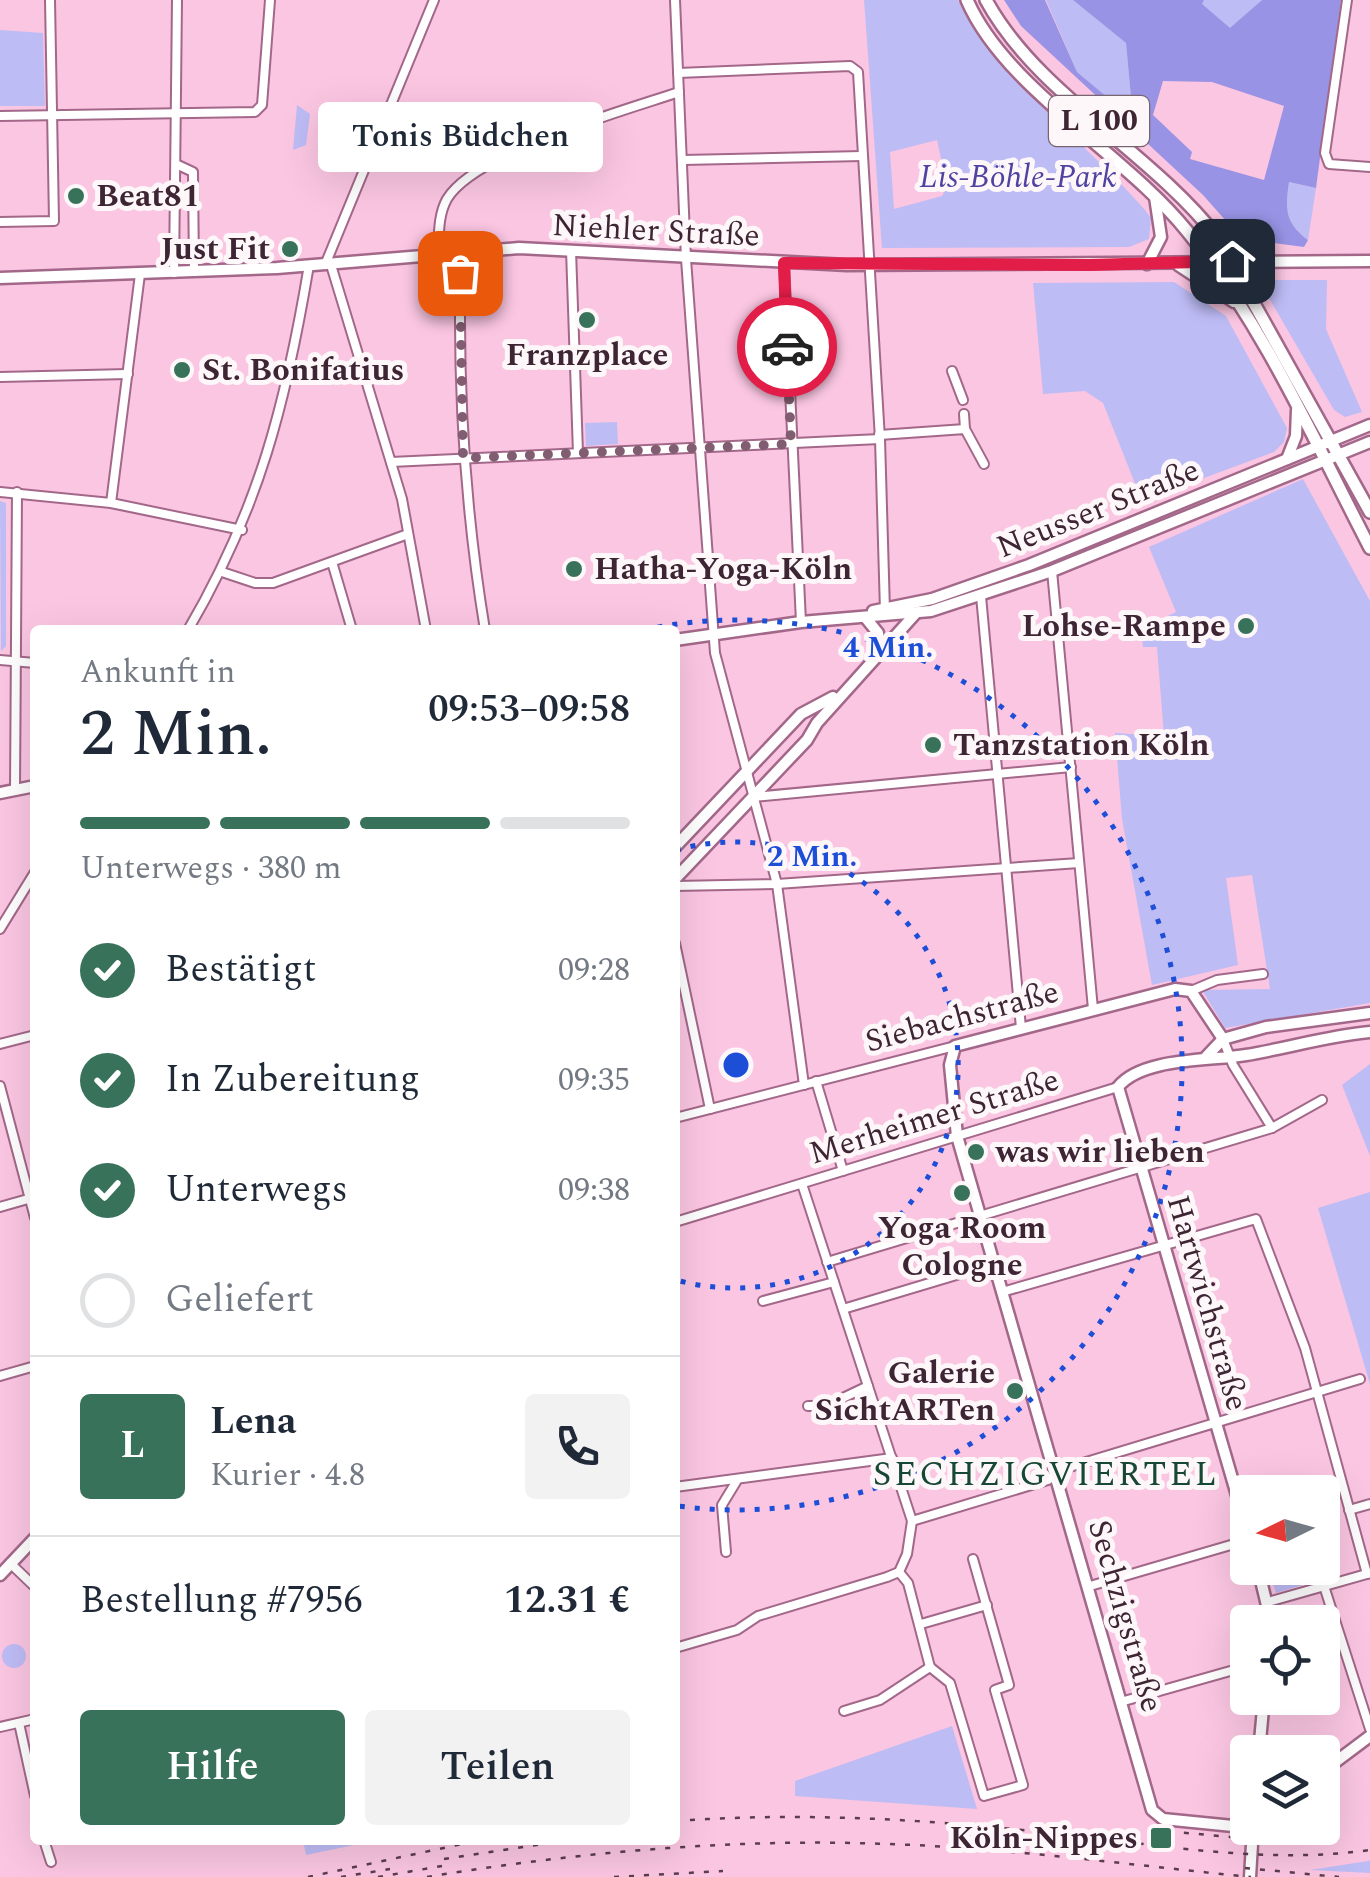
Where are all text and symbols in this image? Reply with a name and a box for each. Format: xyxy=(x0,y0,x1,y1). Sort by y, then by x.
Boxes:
road number: L 100 xyxy=(1049,96,1149,146)
callout: Tonis Büdchen xyxy=(318,103,602,173)
text: Tonis Büdchen xyxy=(352,112,569,161)
park label: Lis-Böhle-Park xyxy=(919,153,1117,202)
place label: Beat81 xyxy=(96,172,200,221)
marker: Beat81 xyxy=(65,185,87,207)
street label: Niehler Straße xyxy=(551,201,761,261)
pin xyxy=(1190,219,1275,304)
place label: Just Fit xyxy=(160,225,270,274)
pin xyxy=(418,231,503,316)
icon: home xyxy=(1205,234,1260,289)
marker: Just Fit xyxy=(279,238,301,260)
icon: bag xyxy=(433,246,488,301)
courier xyxy=(737,297,837,397)
marker: Franzplace xyxy=(576,309,598,331)
icon: car xyxy=(760,320,815,375)
place label: Franzplace xyxy=(506,331,668,380)
place label: St. Bonifatius xyxy=(202,346,404,395)
marker: St. Bonifatius xyxy=(171,359,193,381)
street label: Neusser Straße xyxy=(989,446,1207,572)
place label: Hatha-Yoga-Köln xyxy=(594,545,852,594)
marker: Hatha-Yoga-Köln xyxy=(563,558,585,580)
place label: Lohse-Rampe xyxy=(1022,602,1226,651)
marker: Lohse-Rampe xyxy=(1235,615,1257,637)
text: 4 Min. xyxy=(843,625,933,671)
text: Ankunft in xyxy=(80,648,236,697)
text: 09:53–09:58 xyxy=(428,681,630,739)
text: 2 Min. xyxy=(80,685,272,784)
place label: Tanzstation Köln xyxy=(953,721,1210,770)
marker: Tanzstation Köln xyxy=(922,734,944,756)
text: 2 Min. xyxy=(767,834,857,880)
text: Unterwegs · 380 m xyxy=(80,844,341,893)
text: Bestätigt xyxy=(165,941,316,999)
icon: check xyxy=(80,943,135,998)
text: 09:28 xyxy=(558,946,630,995)
street label: Siebachstraße xyxy=(860,968,1064,1066)
centre of rings xyxy=(718,1047,754,1083)
text: In Zubereitung xyxy=(165,1051,420,1109)
icon: check xyxy=(80,1053,135,1108)
text: 09:35 xyxy=(558,1056,630,1105)
street label: Merheimer Straße xyxy=(803,1056,1065,1178)
place label: was wir lieben xyxy=(994,1128,1205,1177)
marker: was wir lieben xyxy=(965,1141,987,1163)
text: Unterwegs xyxy=(165,1161,348,1219)
icon: check xyxy=(80,1163,135,1218)
text: 09:38 xyxy=(558,1166,630,1215)
marker: Yoga Room Cologne xyxy=(951,1182,973,1204)
street label: Hartwichstraße xyxy=(1153,1189,1261,1417)
place label: Yoga Room Cologne xyxy=(878,1204,1046,1290)
text: Geliefert xyxy=(165,1271,314,1329)
place label: Galerie SichtARTen xyxy=(815,1349,995,1435)
marker: Galerie SichtARTen xyxy=(1004,1380,1026,1402)
text: Lena xyxy=(210,1393,297,1451)
button: phone xyxy=(525,1394,630,1499)
text: L xyxy=(120,1417,145,1475)
district label: SECHZIGVIERTEL xyxy=(873,1448,1219,1501)
text: Kurier · 4.8 xyxy=(210,1451,365,1500)
north arrow xyxy=(1230,1475,1340,1585)
map controls xyxy=(1230,1475,1340,1845)
street label: Sechzigstraße xyxy=(1074,1514,1176,1718)
text: Bestellung #7956 xyxy=(80,1572,363,1630)
text: 12.31 € xyxy=(504,1572,630,1630)
button: locate xyxy=(1230,1605,1340,1715)
button: Hilfe xyxy=(80,1710,345,1825)
button: Teilen xyxy=(365,1710,630,1825)
button: layers xyxy=(1230,1735,1340,1845)
place label: Köln-Nippes xyxy=(950,1814,1138,1863)
marker: Köln-Nippes xyxy=(1148,1825,1174,1851)

